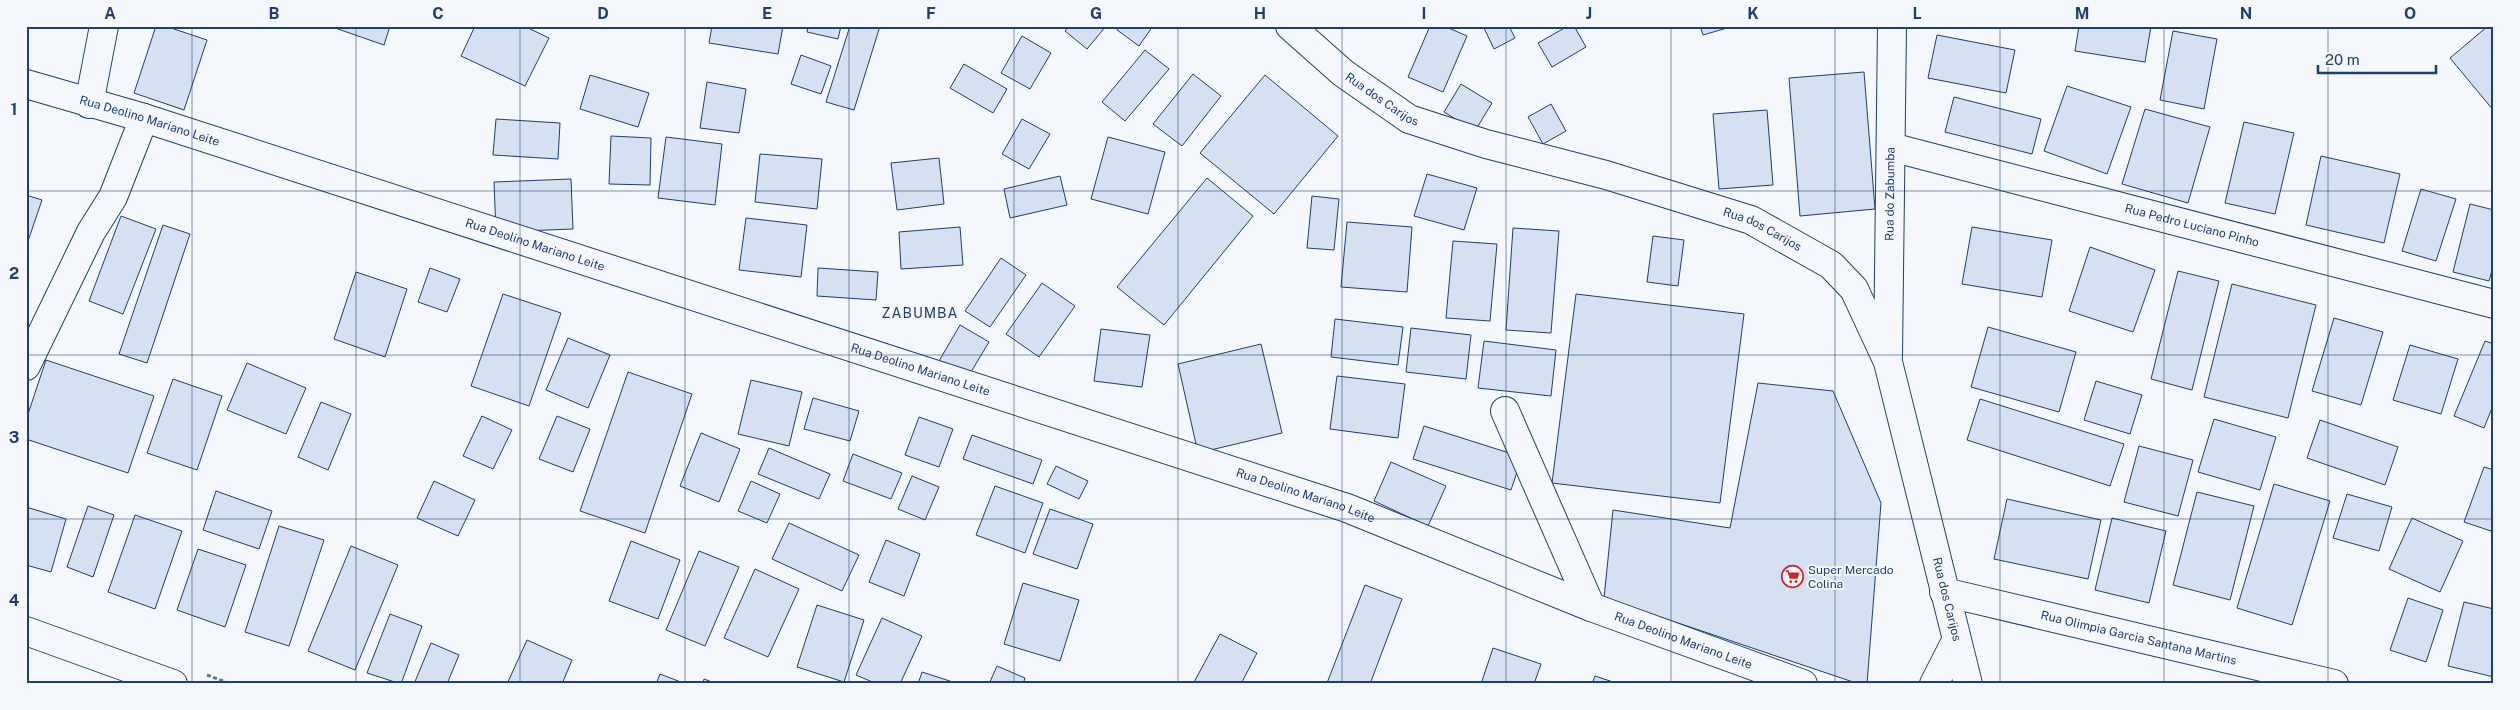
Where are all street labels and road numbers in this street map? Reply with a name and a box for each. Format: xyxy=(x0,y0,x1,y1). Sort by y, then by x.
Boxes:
street label: Rua dos Carijos xyxy=(1343,70,1420,129)
street label: Rua Deolino Mariano Leite xyxy=(78,93,222,149)
street label: Rua do Zabumba xyxy=(1882,147,1898,241)
street label: Rua Pedro Luciano Pinho xyxy=(2123,201,2261,250)
street label: Rua dos Carijos xyxy=(1721,205,1804,254)
street label: Rua Deolino Mariano Leite xyxy=(464,216,607,274)
street label: Rua Deolino Mariano Leite xyxy=(849,341,992,399)
street label: Rua Deolino Mariano Leite xyxy=(1234,465,1377,526)
street label: Rua dos Carijos xyxy=(1930,556,1964,643)
street label: Rua Olimpia Garcia Santana Martins xyxy=(2039,608,2238,668)
street label: Rua Deolino Mariano Leite xyxy=(1612,609,1754,672)

